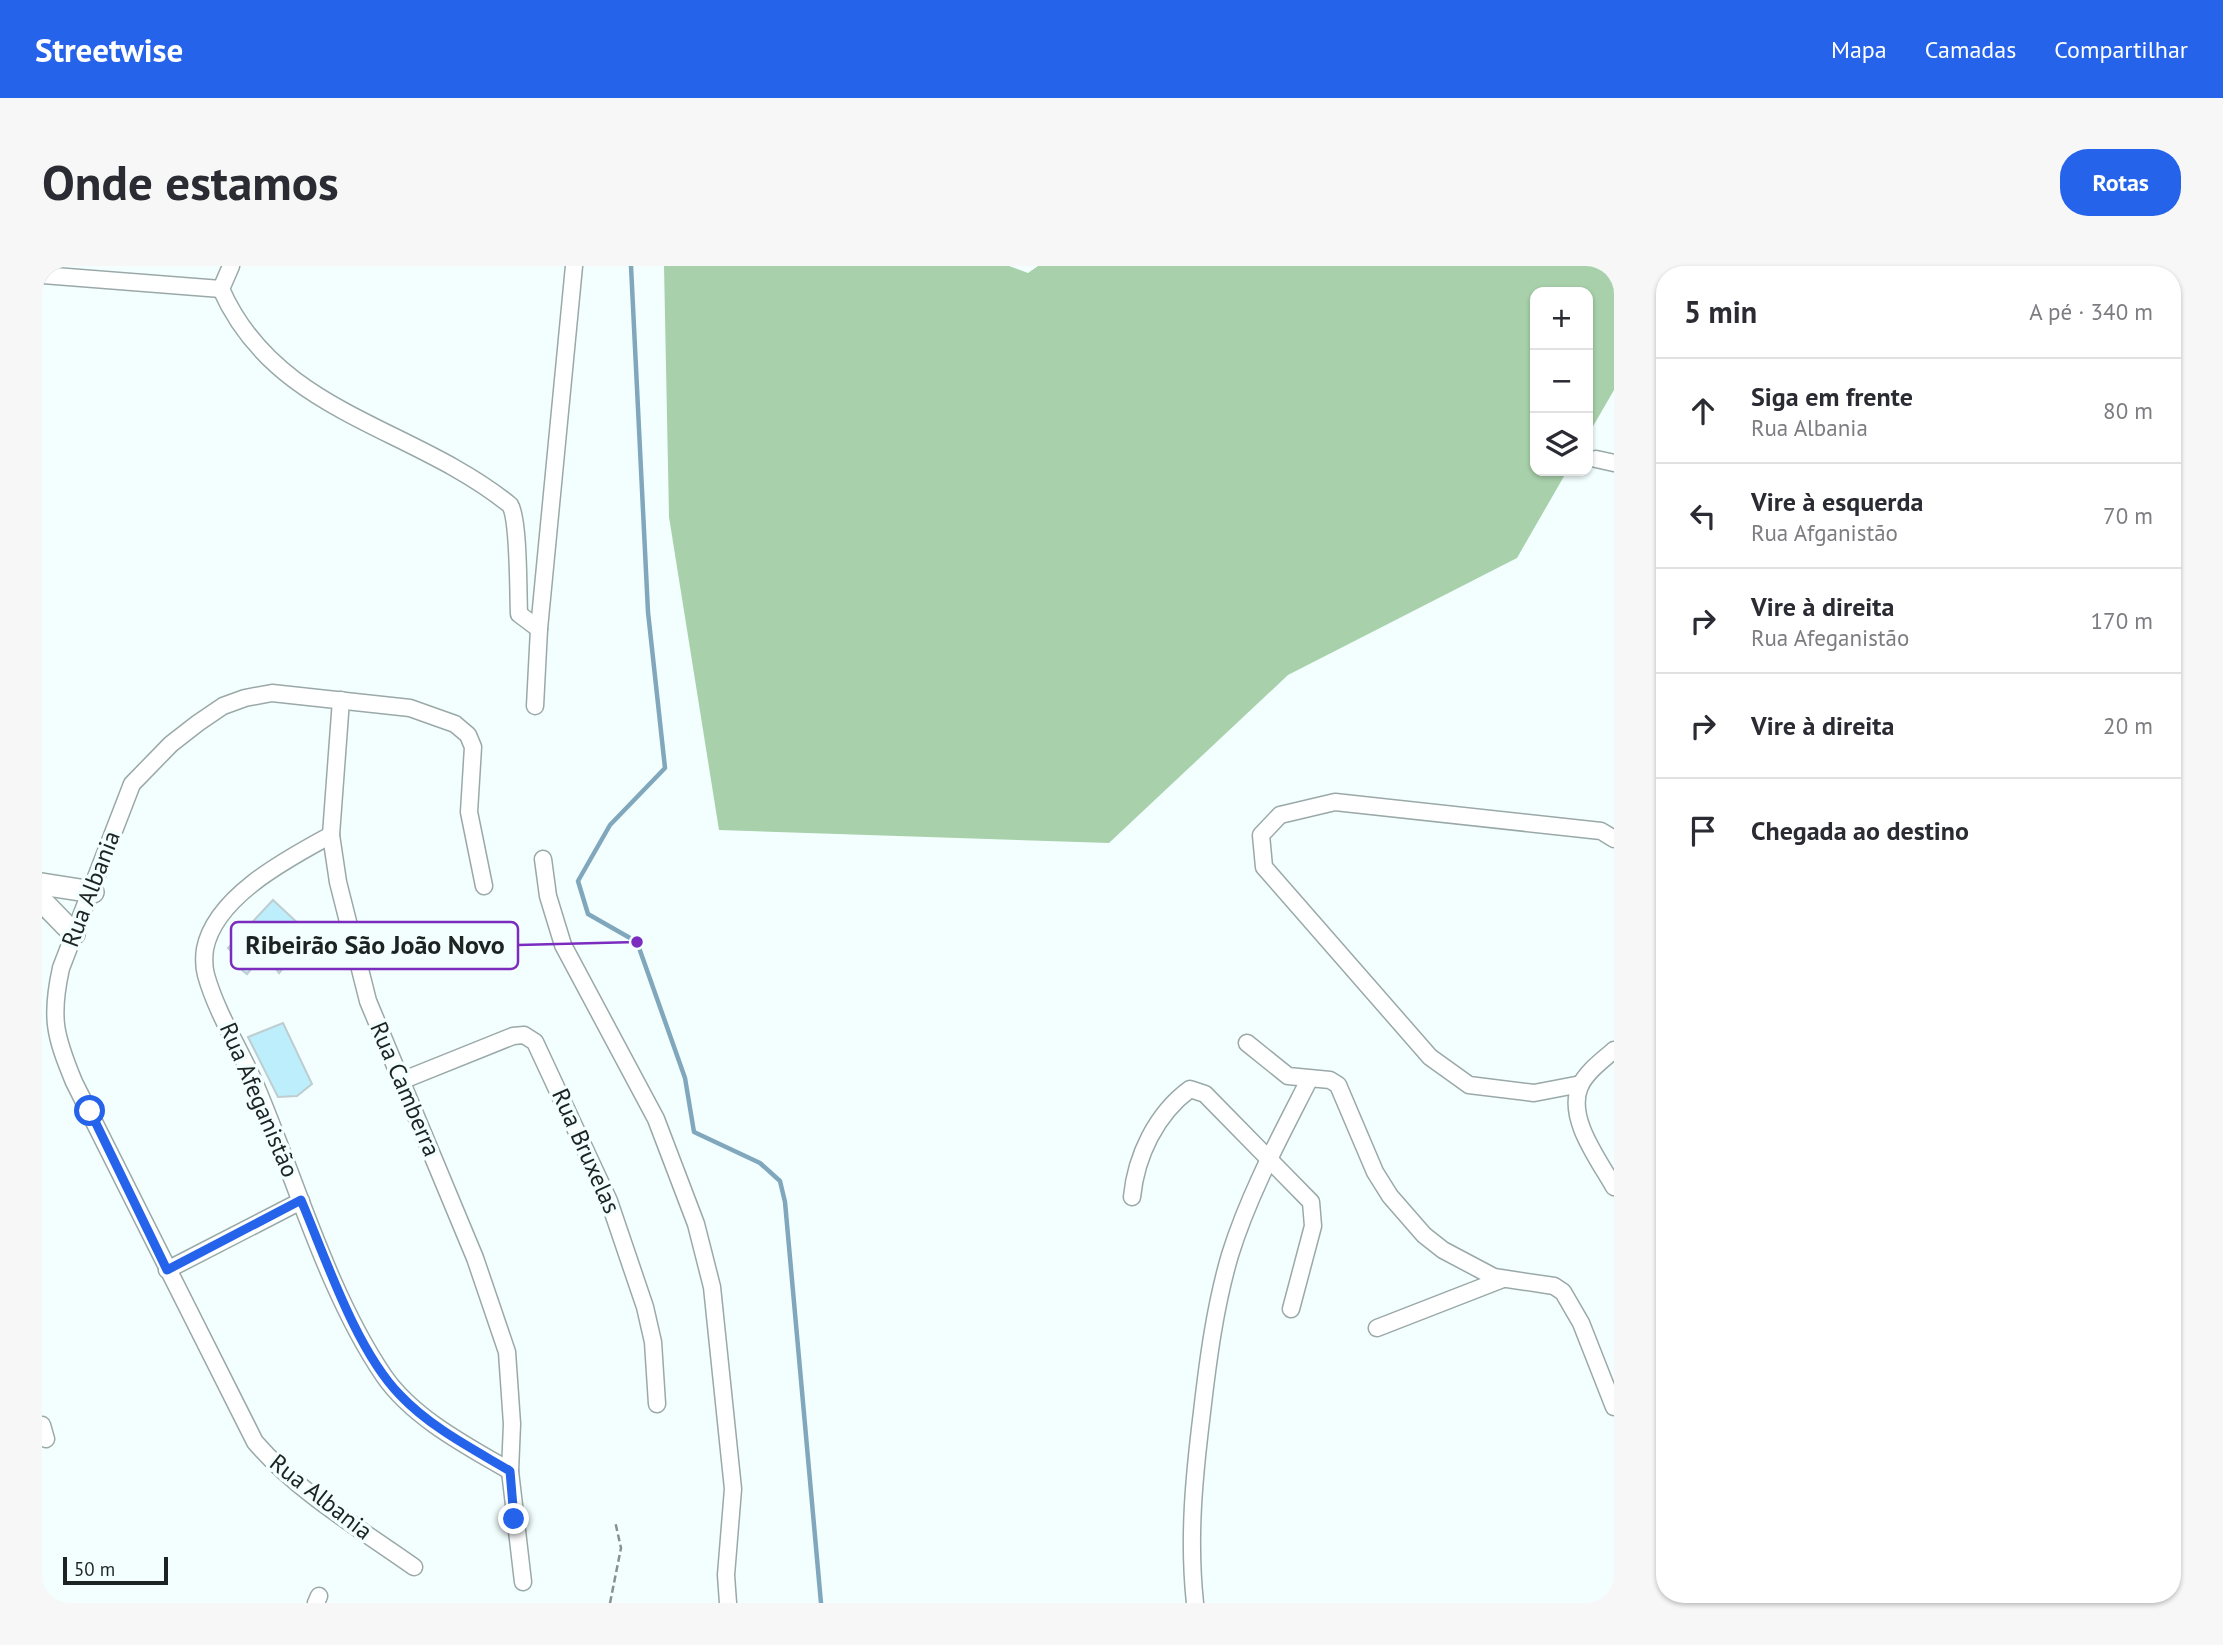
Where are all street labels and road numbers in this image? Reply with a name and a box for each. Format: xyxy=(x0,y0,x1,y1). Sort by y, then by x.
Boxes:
street label: Rua Albania xyxy=(54,826,127,951)
street label: Rua Camberra xyxy=(363,1017,448,1161)
street label: Rua Afeganistão xyxy=(213,1018,306,1182)
street label: Rua Bruxelas xyxy=(545,1084,628,1218)
street label: Rua Albania xyxy=(264,1447,379,1546)

